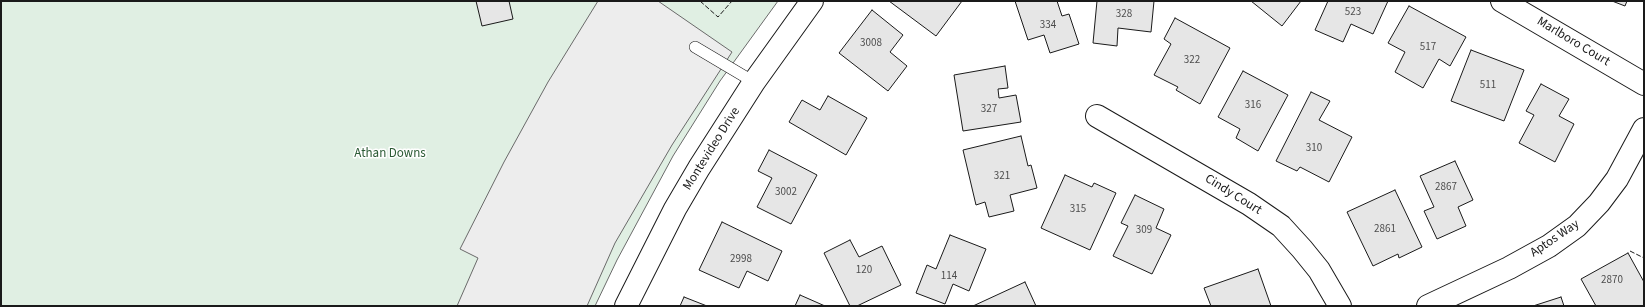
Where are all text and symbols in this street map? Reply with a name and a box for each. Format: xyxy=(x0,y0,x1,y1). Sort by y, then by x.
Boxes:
house number: 523 xyxy=(1345,6,1361,20)
house number: 328 xyxy=(1116,8,1132,22)
street label: Marlboro Court xyxy=(1534,14,1612,70)
house number: 334 xyxy=(1040,19,1056,33)
house number: 3008 xyxy=(860,37,882,51)
house number: 517 xyxy=(1420,41,1436,55)
house number: 322 xyxy=(1184,54,1200,68)
house number: 511 xyxy=(1480,79,1496,93)
house number: 316 xyxy=(1245,99,1261,113)
house number: 327 xyxy=(981,103,997,117)
street label: Montevideo Drive xyxy=(680,105,744,193)
house number: 310 xyxy=(1306,142,1322,156)
park label: Athan Downs xyxy=(354,146,426,162)
house number: 321 xyxy=(994,170,1010,184)
street label: Cindy Court xyxy=(1202,171,1264,219)
house number: 2867 xyxy=(1435,181,1457,195)
house number: 3002 xyxy=(775,186,797,200)
house number: 315 xyxy=(1070,203,1086,217)
street label: Aptos Way xyxy=(1527,217,1583,261)
house number: 2861 xyxy=(1374,223,1396,237)
house number: 309 xyxy=(1136,224,1152,238)
house number: 2998 xyxy=(730,253,752,267)
house number: 120 xyxy=(856,264,872,278)
house number: 114 xyxy=(941,270,957,284)
house number: 2870 xyxy=(1601,274,1623,288)

